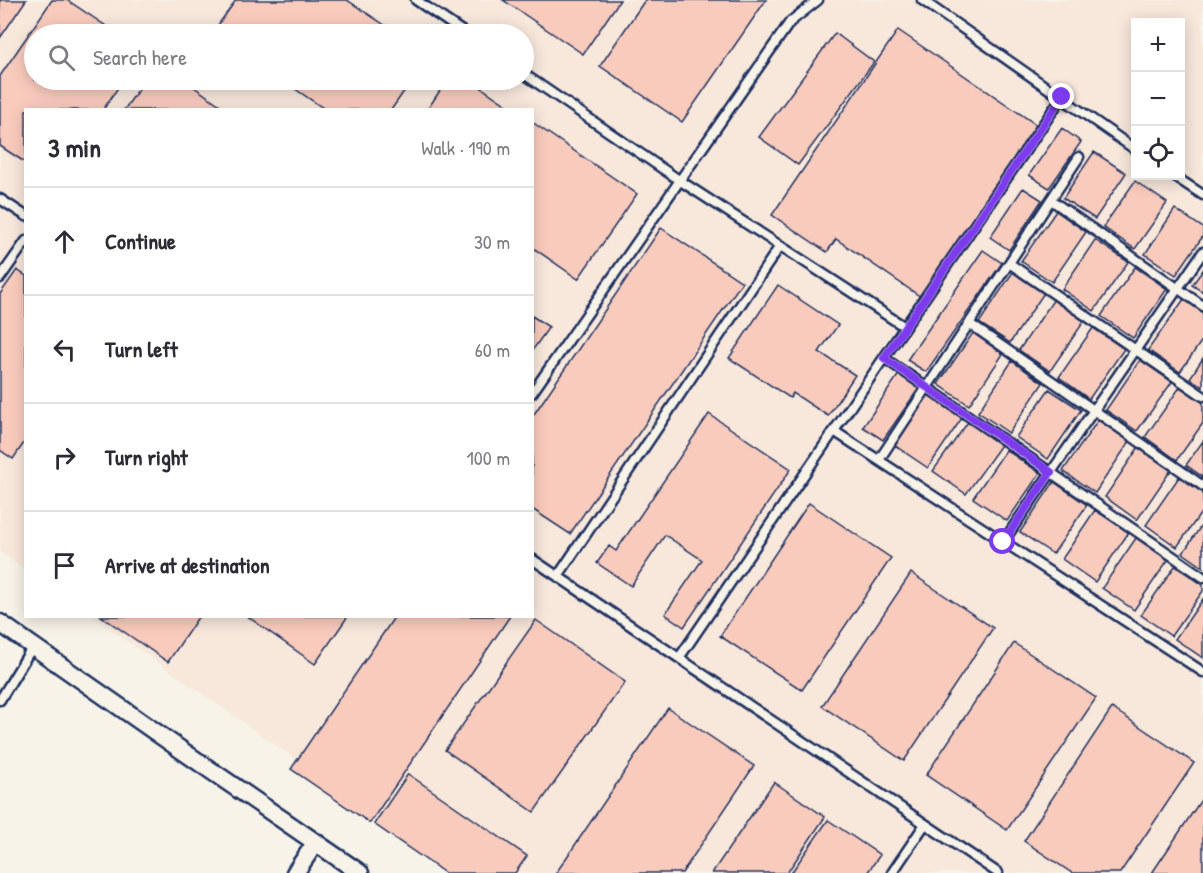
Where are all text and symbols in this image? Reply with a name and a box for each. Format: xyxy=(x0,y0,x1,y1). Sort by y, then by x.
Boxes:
map controls xyxy=(1131,18,1185,180)
button: + xyxy=(1131,18,1185,72)
search box xyxy=(24,24,534,90)
icon: search xyxy=(45,41,78,74)
text: Search here xyxy=(93,42,187,72)
button: − xyxy=(1131,72,1185,126)
route end xyxy=(1048,83,1074,109)
button: locate xyxy=(1131,126,1185,180)
text: 3 min xyxy=(48,130,101,165)
text: Walk · 190 m xyxy=(421,134,510,161)
icon: ahead xyxy=(48,225,81,258)
text: Continue xyxy=(105,226,176,256)
text: 30 m xyxy=(474,228,510,255)
icon: left xyxy=(48,333,81,366)
text: Turn left xyxy=(105,334,178,364)
text: 60 m xyxy=(475,336,510,363)
icon: right xyxy=(48,441,81,474)
text: Turn right xyxy=(105,442,188,472)
text: 100 m xyxy=(467,444,510,471)
route start xyxy=(989,528,1015,554)
icon: arrive xyxy=(48,549,81,582)
text: Arrive at destination xyxy=(105,550,270,580)

